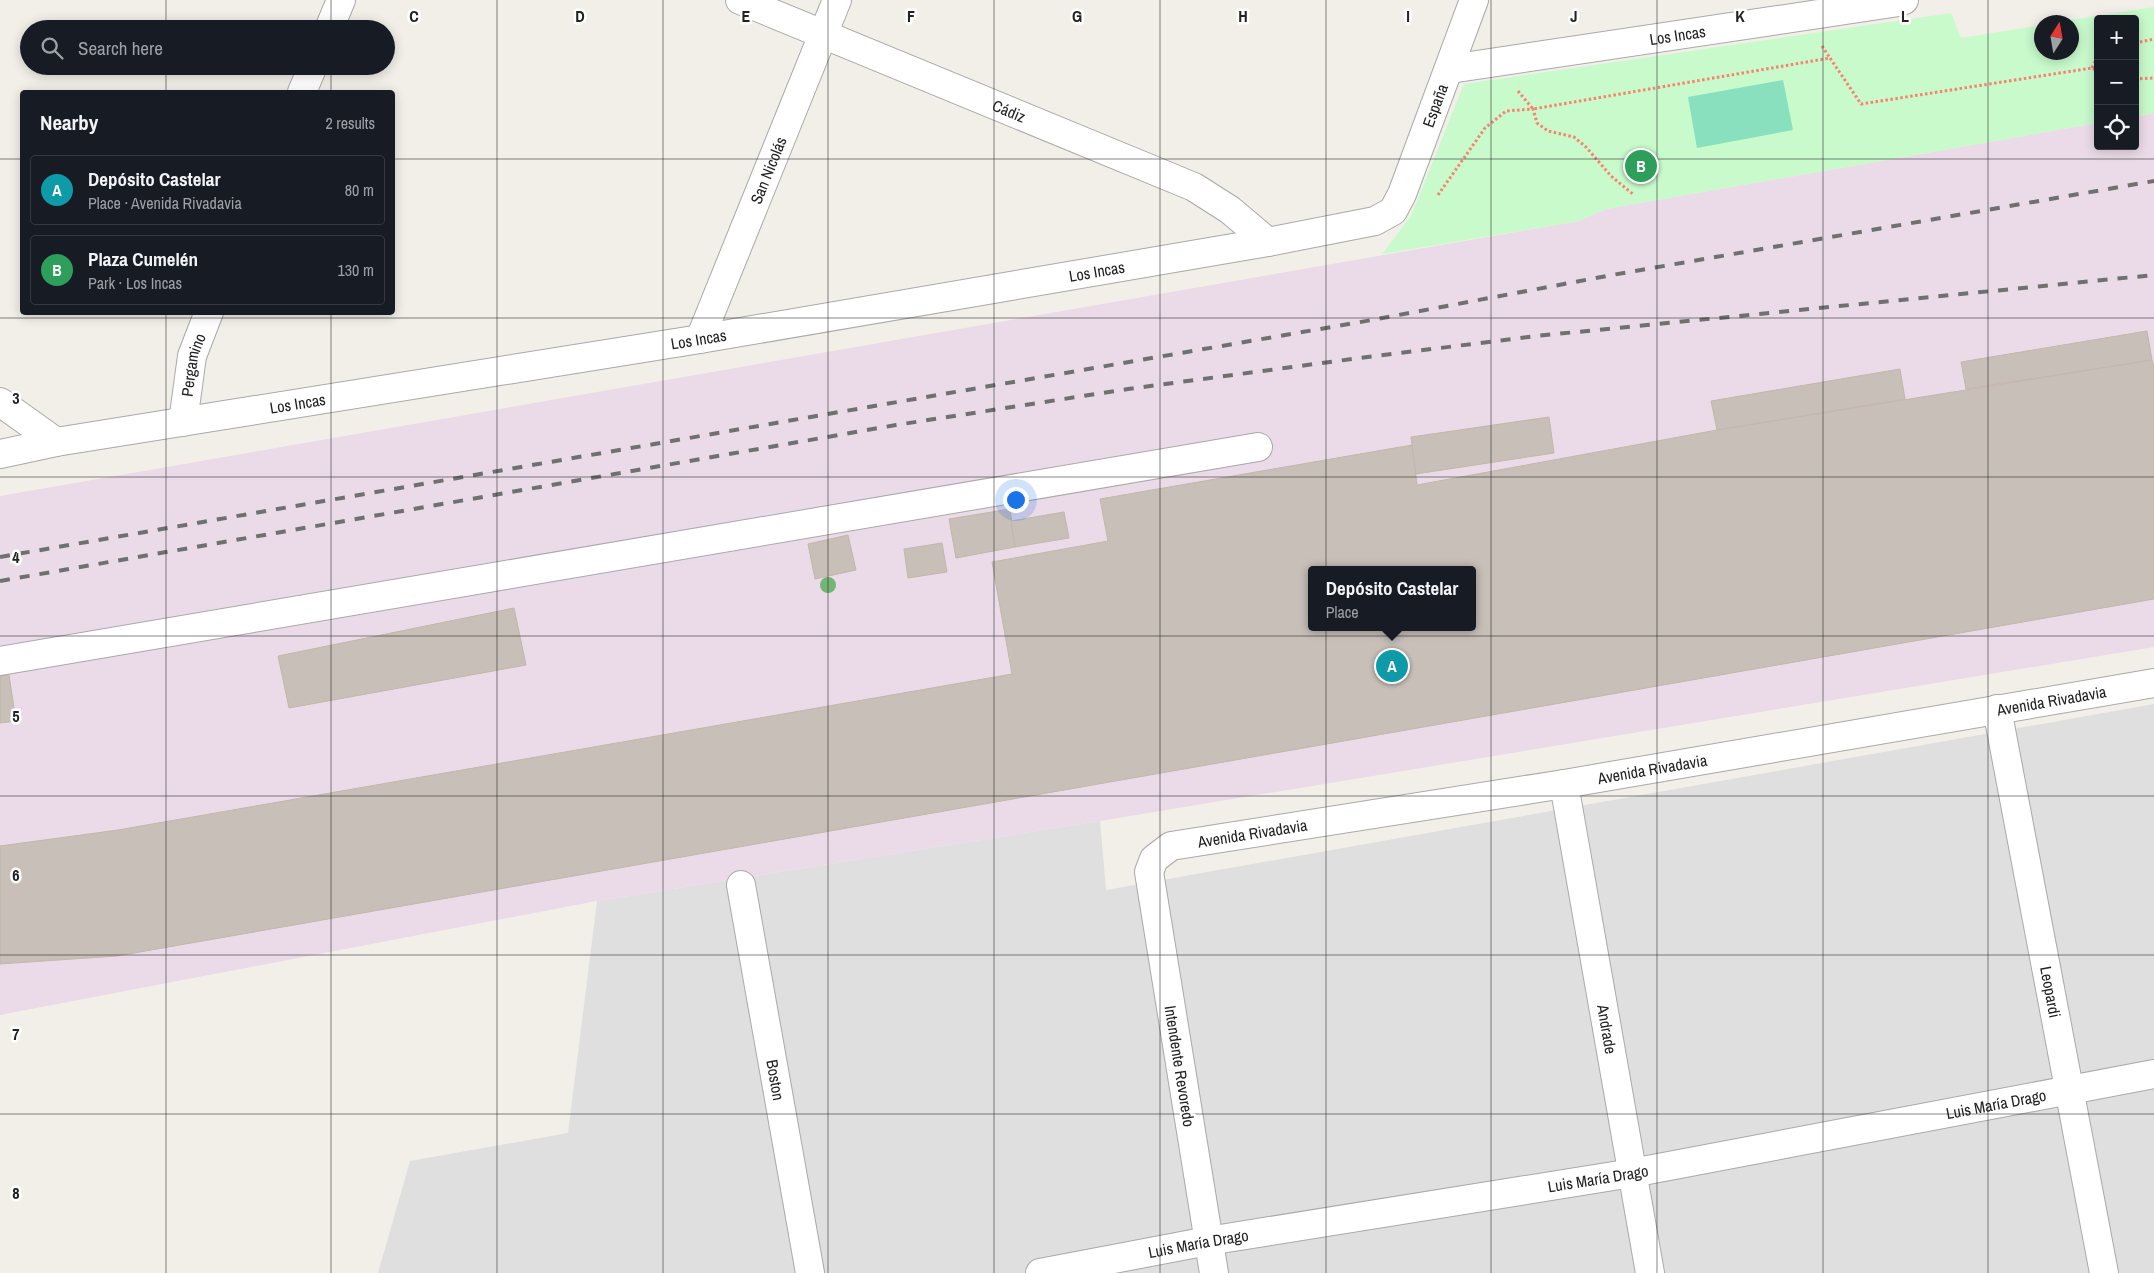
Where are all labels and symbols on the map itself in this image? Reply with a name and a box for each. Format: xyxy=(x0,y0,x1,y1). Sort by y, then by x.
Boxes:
text: C xyxy=(409,5,419,27)
text: D xyxy=(575,5,585,27)
text: E xyxy=(742,5,751,27)
text: F xyxy=(907,5,915,27)
text: G xyxy=(1072,5,1082,27)
text: H xyxy=(1238,5,1248,27)
text: I xyxy=(1406,5,1410,27)
text: J xyxy=(1570,5,1578,27)
text: K xyxy=(1735,5,1745,27)
text: L xyxy=(1901,5,1909,27)
north arrow xyxy=(2034,15,2079,60)
street label: Los Incas xyxy=(1648,20,1707,50)
street label: España xyxy=(1417,80,1453,130)
street label: Cádiz xyxy=(989,94,1030,128)
street label: San Nicolás xyxy=(745,133,792,207)
pin: B xyxy=(1625,147,1657,185)
street label: Los Incas xyxy=(1067,256,1126,287)
street label: Los Incas xyxy=(669,324,728,355)
street label: Pergamino xyxy=(176,330,211,398)
text: 3 xyxy=(12,387,20,409)
street label: Los Incas xyxy=(268,388,327,419)
your location xyxy=(1003,487,1029,513)
text: 4 xyxy=(12,546,20,568)
pin: A xyxy=(1376,647,1408,685)
street label: Avenida Rivadavia xyxy=(1994,680,2109,721)
text: 5 xyxy=(12,705,20,727)
street label: Avenida Rivadavia xyxy=(1595,749,1709,789)
street label: Avenida Rivadavia xyxy=(1195,814,1310,853)
text: 6 xyxy=(12,864,20,886)
street label: Leopardi xyxy=(2035,964,2066,1019)
street label: Andrade xyxy=(1592,1002,1622,1056)
street label: Intendente Revoredo xyxy=(1160,1004,1200,1128)
text: 7 xyxy=(12,1023,20,1045)
street label: Boston xyxy=(761,1058,790,1102)
street label: Luis María Drago xyxy=(1944,1084,2048,1124)
street label: Luis María Drago xyxy=(1546,1159,1650,1197)
text: 8 xyxy=(12,1182,20,1204)
street label: Luis María Drago xyxy=(1146,1224,1250,1263)

